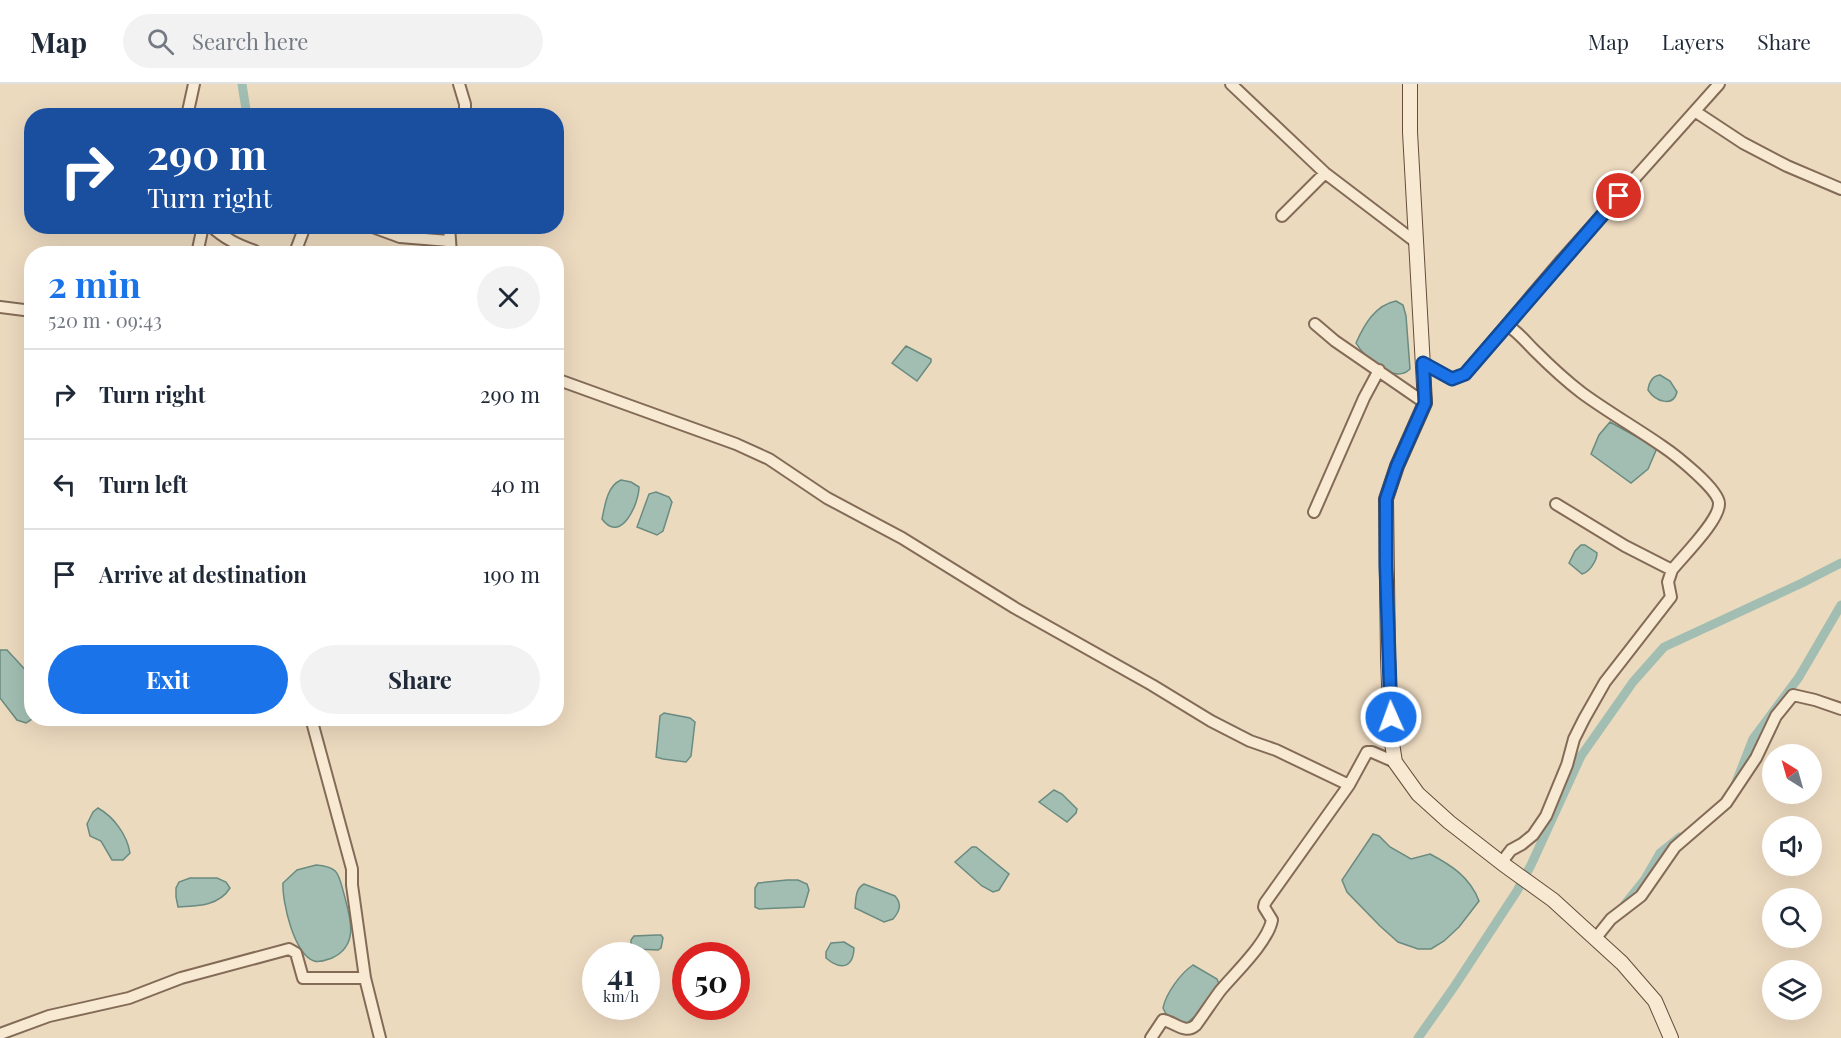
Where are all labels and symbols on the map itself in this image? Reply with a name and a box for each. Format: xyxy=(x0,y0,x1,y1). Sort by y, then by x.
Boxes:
pin xyxy=(1593,170,1644,221)
position arrow xyxy=(1359,685,1423,749)
north arrow xyxy=(1762,744,1822,804)
speed limit sign: 50 xyxy=(672,942,750,1020)

